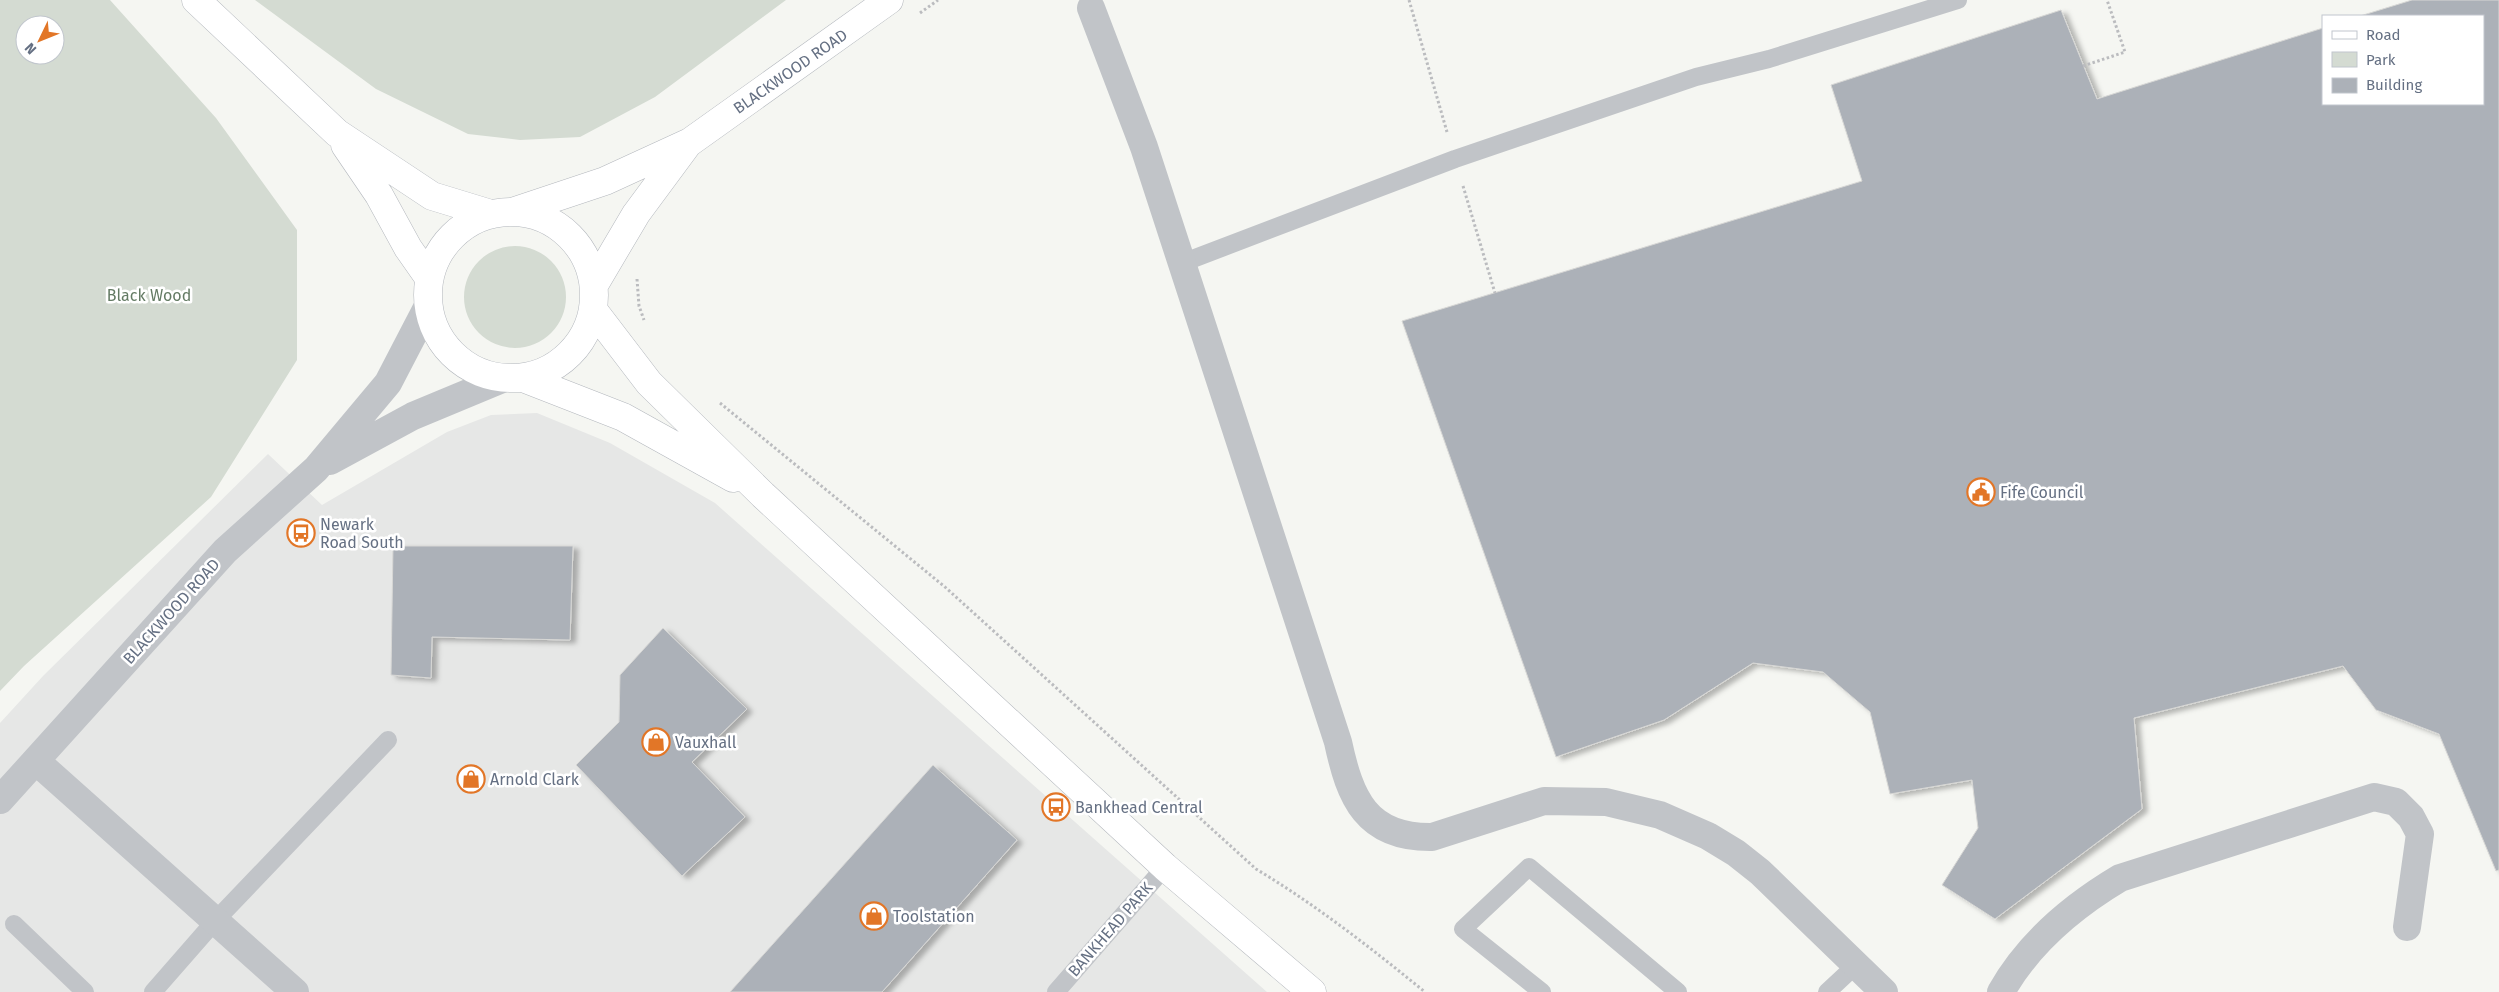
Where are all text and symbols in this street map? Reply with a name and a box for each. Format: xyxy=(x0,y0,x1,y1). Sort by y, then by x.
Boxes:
north arrow xyxy=(15,15,65,65)
legend xyxy=(2322,15,2484,105)
street label: BLACKWOOD ROAD xyxy=(730,25,851,118)
text: Road xyxy=(2366,26,2401,44)
text: N xyxy=(21,39,40,58)
text: Park xyxy=(2366,51,2396,69)
text: Building xyxy=(2366,76,2422,94)
park label: Black Wood xyxy=(107,286,191,305)
public building icon: Fife Council xyxy=(1966,477,1996,507)
place label: Fife Council xyxy=(2000,483,2084,502)
place label: Newark Road South xyxy=(320,515,404,552)
bus stop icon: Newark Road South xyxy=(286,518,316,548)
street label: BLACKWOOD ROAD xyxy=(119,555,224,668)
shop icon: Vauxhall xyxy=(641,727,671,757)
place label: Vauxhall xyxy=(675,733,737,752)
shop icon: Arnold Clark xyxy=(456,764,486,794)
place label: Arnold Clark xyxy=(490,770,580,789)
bus stop icon: Bankhead Central xyxy=(1041,792,1071,822)
place label: Bankhead Central xyxy=(1075,798,1203,817)
street label: BANKHEAD PARK xyxy=(1064,878,1157,980)
shop icon: Toolstation xyxy=(859,901,889,931)
place label: Toolstation xyxy=(893,907,975,926)

